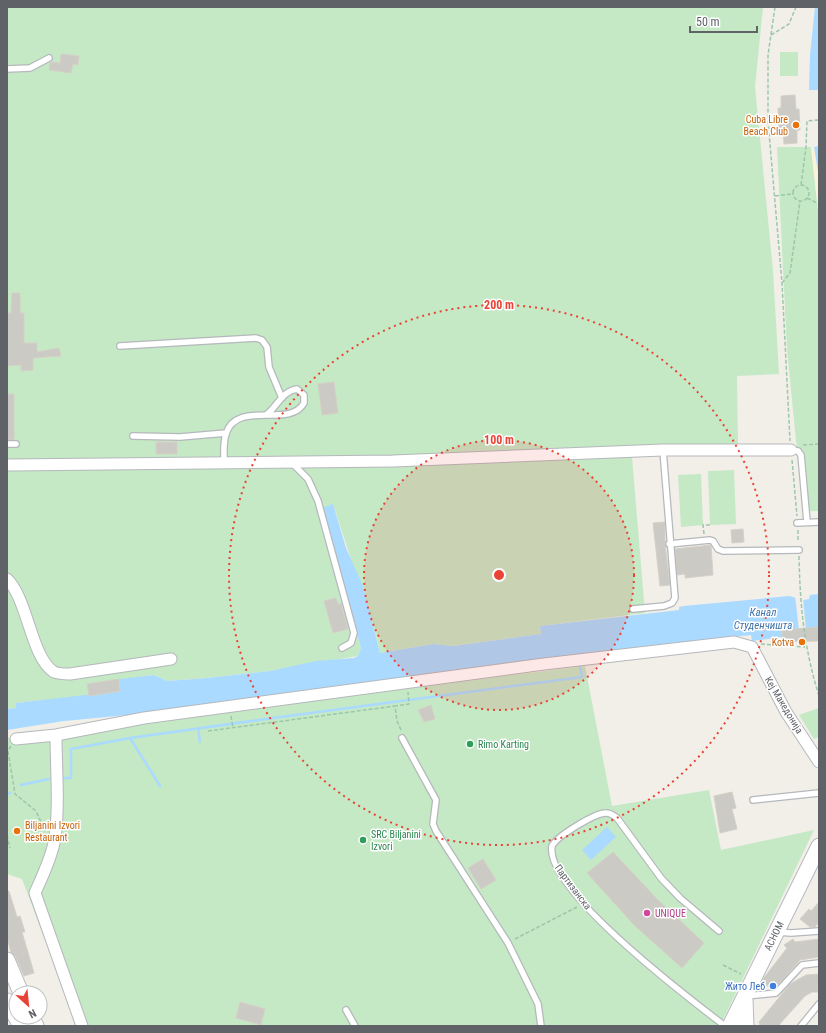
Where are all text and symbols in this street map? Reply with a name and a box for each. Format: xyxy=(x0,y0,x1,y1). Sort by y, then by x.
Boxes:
scale bar xyxy=(690,8,757,34)
text: 50 m xyxy=(696,15,720,29)
place label: Cuba Libre Beach Club xyxy=(744,114,788,137)
marker: Cuba Libre Beach Club xyxy=(791,120,801,130)
text: 200 m xyxy=(484,298,514,312)
text: 100 m xyxy=(484,433,514,447)
centre of rings xyxy=(492,568,506,582)
water label: Канал Студенчишта xyxy=(734,606,792,632)
place label: Kotva xyxy=(772,637,794,648)
marker: Kotva xyxy=(797,637,807,647)
street label: Кеј Македонија xyxy=(763,675,805,735)
marker: Rimo Karting xyxy=(465,739,475,749)
place label: Rimo Karting xyxy=(478,739,529,750)
place label: Biljanini Izvori Restaurant xyxy=(25,820,80,843)
marker: Biljanini Izvori Restaurant xyxy=(12,826,22,836)
place label: SRC Biljanini Izvori xyxy=(371,829,421,852)
marker: SRC Biljanini Izvori xyxy=(358,835,368,845)
street label: Партизанска xyxy=(553,862,594,912)
marker: UNIQUE xyxy=(642,908,652,918)
place label: UNIQUE xyxy=(655,908,686,919)
street label: АСНОМ xyxy=(762,920,786,952)
place label: Жито Леб xyxy=(725,981,765,992)
marker: Жито Леб xyxy=(768,981,778,991)
north arrow xyxy=(8,985,48,1025)
text: N xyxy=(26,1006,38,1021)

